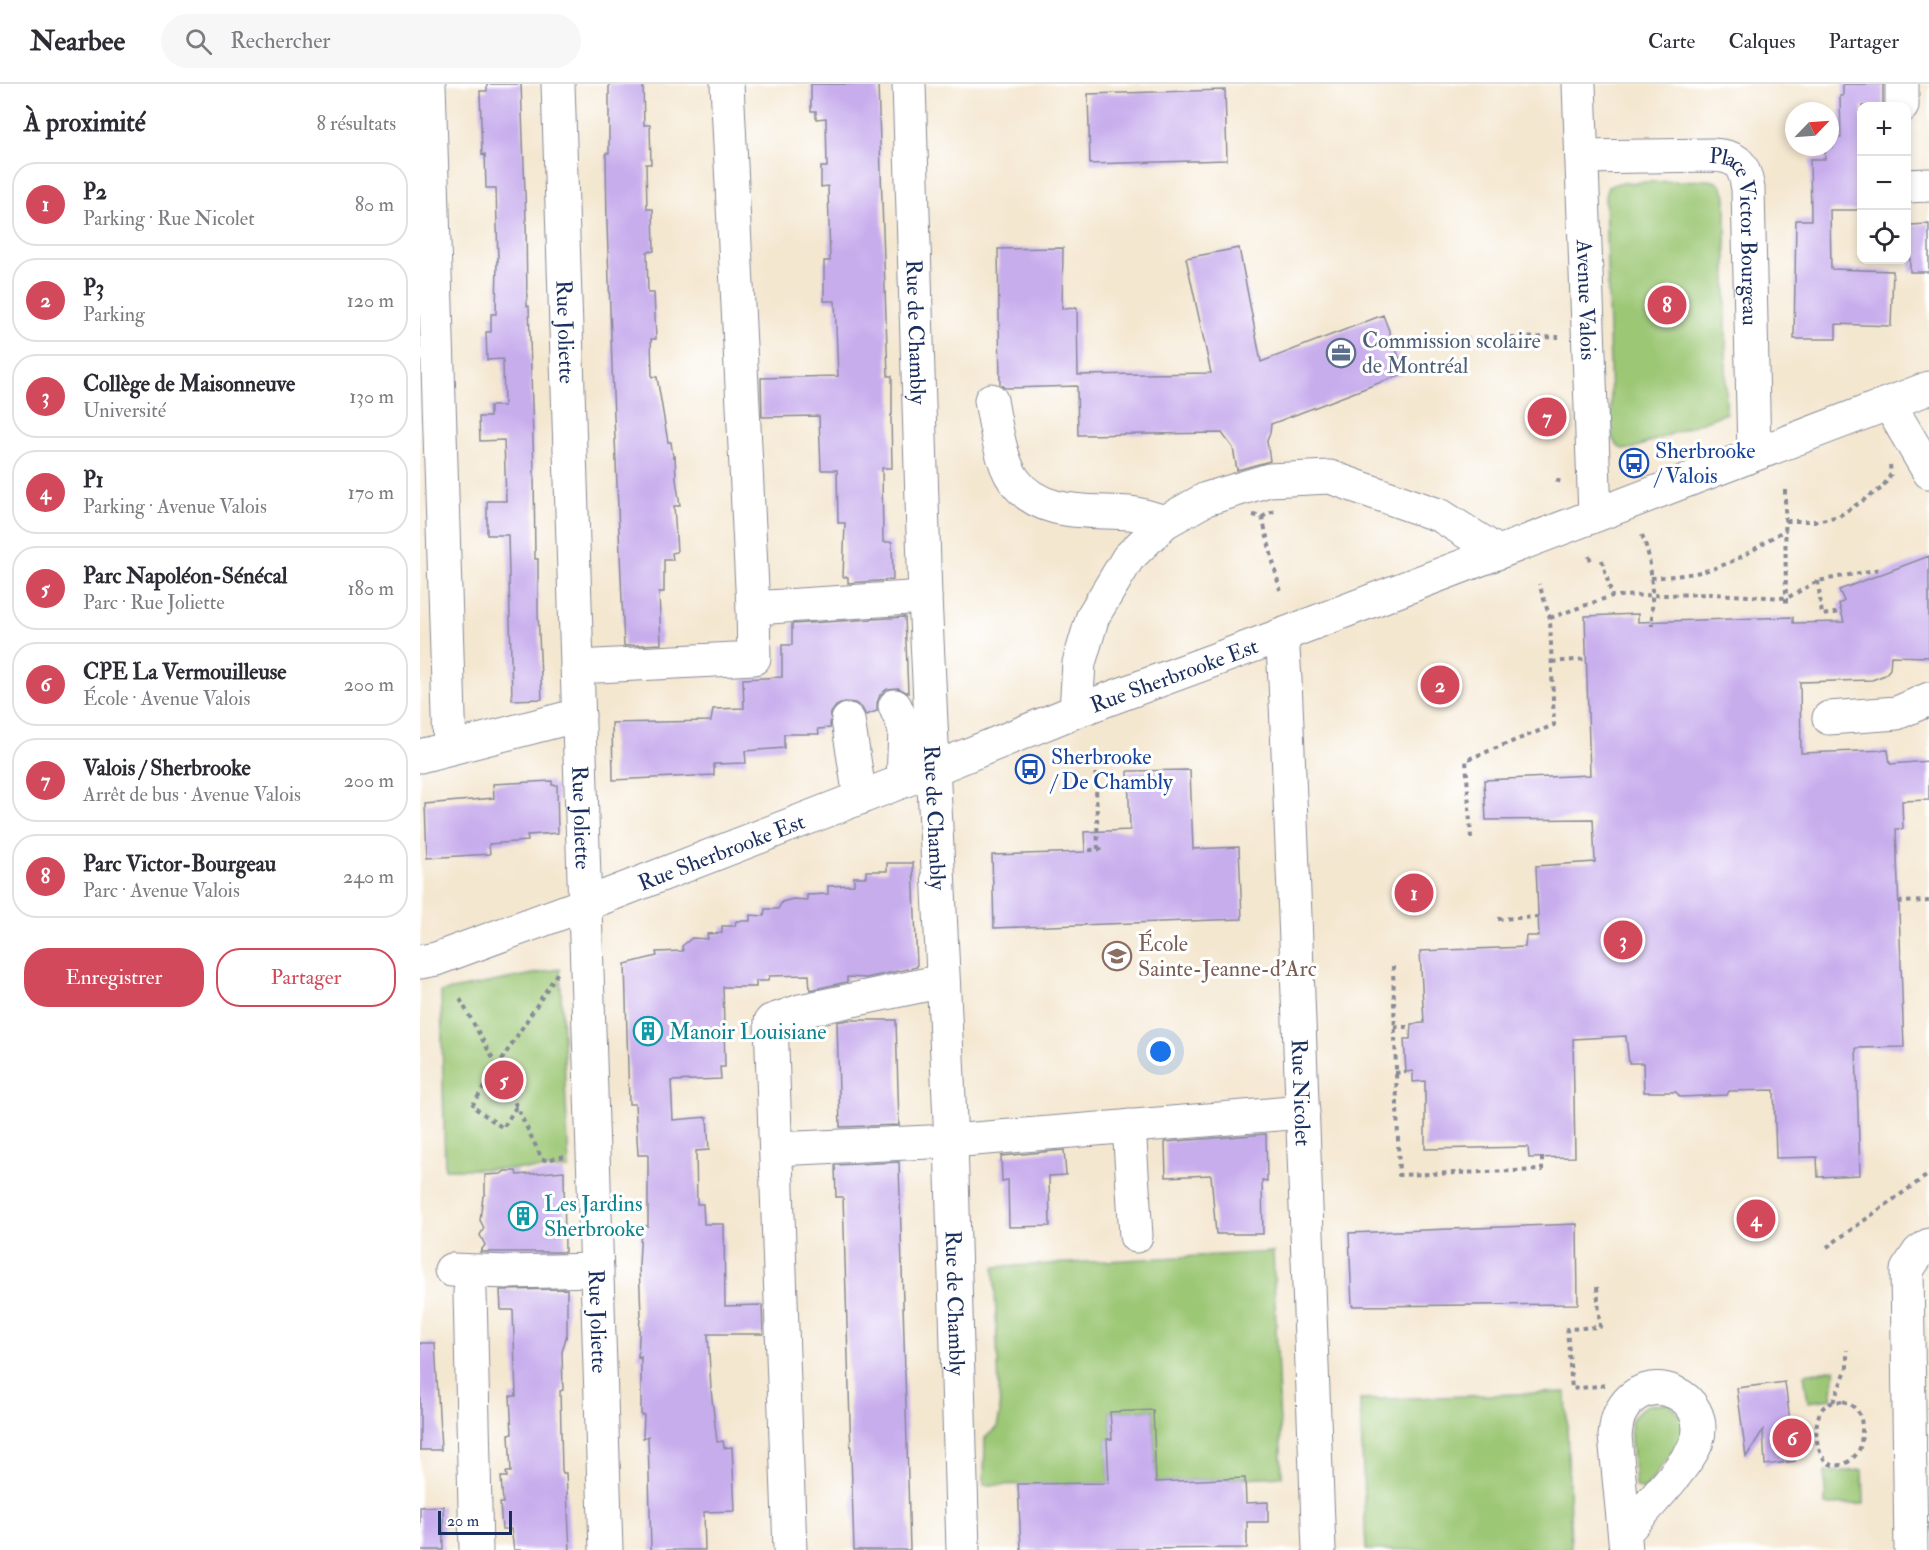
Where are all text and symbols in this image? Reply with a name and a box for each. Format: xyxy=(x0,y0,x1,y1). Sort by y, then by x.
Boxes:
search box xyxy=(161,14,581,68)
text: Nearbee xyxy=(30,24,125,59)
icon: search xyxy=(182,25,215,58)
text: Rechercher xyxy=(230,27,331,55)
text: Carte xyxy=(1648,28,1695,55)
text: Calques xyxy=(1728,28,1795,55)
text: Partager xyxy=(1828,28,1899,55)
north arrow xyxy=(1785,102,1839,156)
map controls xyxy=(1857,102,1911,264)
button: + xyxy=(1857,102,1911,156)
text: À proximité xyxy=(24,107,146,139)
text: 8 résultats xyxy=(316,111,396,136)
street label: Place Victor Bourgeau xyxy=(1708,142,1764,326)
button: − xyxy=(1857,156,1911,210)
text: P2 xyxy=(83,178,107,206)
text: 1 xyxy=(42,192,49,217)
text: 80 m xyxy=(355,192,394,217)
text: Parking · Rue Nicolet xyxy=(83,206,255,231)
button: locate xyxy=(1857,210,1911,264)
street label: Avenue Valois xyxy=(1570,238,1602,361)
street label: Rue de Chambly xyxy=(899,259,932,405)
text: P3 xyxy=(83,274,104,302)
street label: Rue Joliette xyxy=(549,280,581,384)
pin: 8 xyxy=(1648,282,1686,328)
text: 2 xyxy=(40,288,51,313)
text: 120 m xyxy=(347,288,394,313)
text: Parking xyxy=(83,302,145,327)
place label: Commission scolaire de Montréal xyxy=(1362,327,1541,380)
office icon: Commission scolaire de Montréal xyxy=(1325,337,1357,369)
text: Collège de Maisonneuve xyxy=(83,370,295,398)
text: 3 xyxy=(42,384,49,409)
text: 130 m xyxy=(349,384,394,409)
pin: 7 xyxy=(1528,394,1566,440)
text: Université xyxy=(83,398,166,423)
place label: Sherbrooke / Valois xyxy=(1653,437,1756,490)
bus stop icon: Sherbrooke / Valois xyxy=(1618,447,1650,479)
text: P1 xyxy=(83,466,104,494)
text: 4 xyxy=(40,480,51,505)
text: 170 m xyxy=(348,480,394,505)
text: Parking · Avenue Valois xyxy=(83,494,267,519)
text: Parc Napoléon-Sénécal xyxy=(83,562,287,590)
text: 5 xyxy=(41,576,50,601)
text: 180 m xyxy=(347,576,394,601)
text: Parc · Rue Joliette xyxy=(83,590,225,615)
street label: Rue Sherbrooke Est xyxy=(1087,632,1262,720)
text: CPE La Vermouilleuse xyxy=(83,658,287,686)
pin: 2 xyxy=(1420,662,1460,708)
text: 6 xyxy=(40,672,51,697)
text: 200 m xyxy=(344,672,394,697)
text: École · Avenue Valois xyxy=(83,686,250,711)
place label: Sherbrooke / De Chambly xyxy=(1049,743,1173,796)
street label: Rue de Chambly xyxy=(917,744,952,891)
bus stop icon: Sherbrooke / De Chambly xyxy=(1014,753,1046,785)
text: Valois / Sherbrooke xyxy=(83,754,251,782)
street label: Rue Joliette xyxy=(565,765,597,870)
text: 7 xyxy=(41,768,50,793)
text: 200 m xyxy=(344,768,394,793)
text: Arrêt de bus · Avenue Valois xyxy=(83,782,301,807)
street label: Rue Sherbrooke Est xyxy=(634,808,809,897)
text: Parc Victor-Bourgeau xyxy=(83,850,276,878)
text: 8 xyxy=(41,864,50,889)
text: 240 m xyxy=(343,864,394,889)
pin: 1 xyxy=(1394,870,1434,916)
text: Parc · Avenue Valois xyxy=(83,878,240,903)
pin: 3 xyxy=(1604,918,1642,962)
place label: École Sainte-Jeanne-d'Arc xyxy=(1138,929,1317,983)
school or university icon: École Sainte-Jeanne-d'Arc xyxy=(1101,940,1133,972)
button: Enregistrer xyxy=(24,948,204,1007)
button: Partager xyxy=(216,948,396,1007)
building icon: Manoir Louisiane xyxy=(632,1015,664,1047)
place label: Manoir Louisiane xyxy=(669,1018,827,1046)
your location xyxy=(1146,1037,1175,1066)
street label: Rue Nicolet xyxy=(1285,1038,1317,1147)
pin: 5 xyxy=(484,1058,524,1102)
place label: Les Jardins Sherbrooke xyxy=(544,1190,645,1243)
pin: 4 xyxy=(1736,1196,1776,1242)
building icon: Les Jardins Sherbrooke xyxy=(507,1200,539,1232)
street label: Rue de Chambly xyxy=(939,1230,971,1376)
street label: Rue Joliette xyxy=(582,1269,613,1374)
pin: 6 xyxy=(1772,1416,1812,1460)
scale bar xyxy=(438,1508,512,1536)
text: 20 m xyxy=(447,1511,479,1531)

